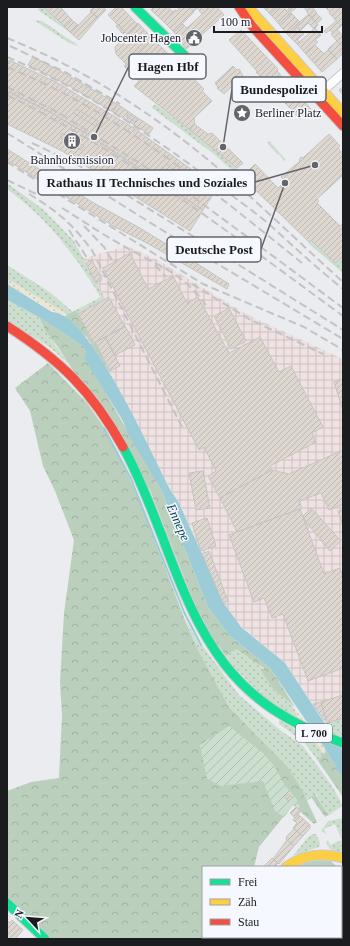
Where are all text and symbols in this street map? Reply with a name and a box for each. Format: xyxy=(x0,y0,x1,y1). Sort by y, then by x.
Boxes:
scale bar xyxy=(214,8,322,34)
text: 100 m xyxy=(220,15,251,29)
public building icon: Jobcenter Hagen xyxy=(184,28,204,48)
place label: Jobcenter Hagen xyxy=(101,31,181,45)
callout: Hagen Hbf xyxy=(129,54,206,79)
text: Hagen Hbf xyxy=(137,59,199,74)
callout: Bundespolizei xyxy=(232,77,326,102)
text: Bundespolizei xyxy=(240,82,318,97)
place icon: Berliner Platz xyxy=(232,103,252,123)
place label: Berliner Platz xyxy=(255,106,321,120)
building icon: Bahnhofsmission xyxy=(62,131,82,151)
place label: Bahnhofsmission xyxy=(30,153,114,167)
callout: Rathaus II Technisches und Soziales xyxy=(38,170,255,195)
text: Rathaus II Technisches und Soziales xyxy=(47,175,247,190)
callout: Deutsche Post xyxy=(167,237,261,262)
text: Deutsche Post xyxy=(175,242,253,257)
water label: Ennepe xyxy=(163,500,193,543)
road number: L 700 xyxy=(296,724,332,742)
legend xyxy=(202,866,342,938)
text: Frei xyxy=(238,875,258,889)
text: Zäh xyxy=(238,895,257,909)
north arrow xyxy=(8,898,48,938)
text: N xyxy=(12,907,26,920)
text: Stau xyxy=(238,915,259,929)

